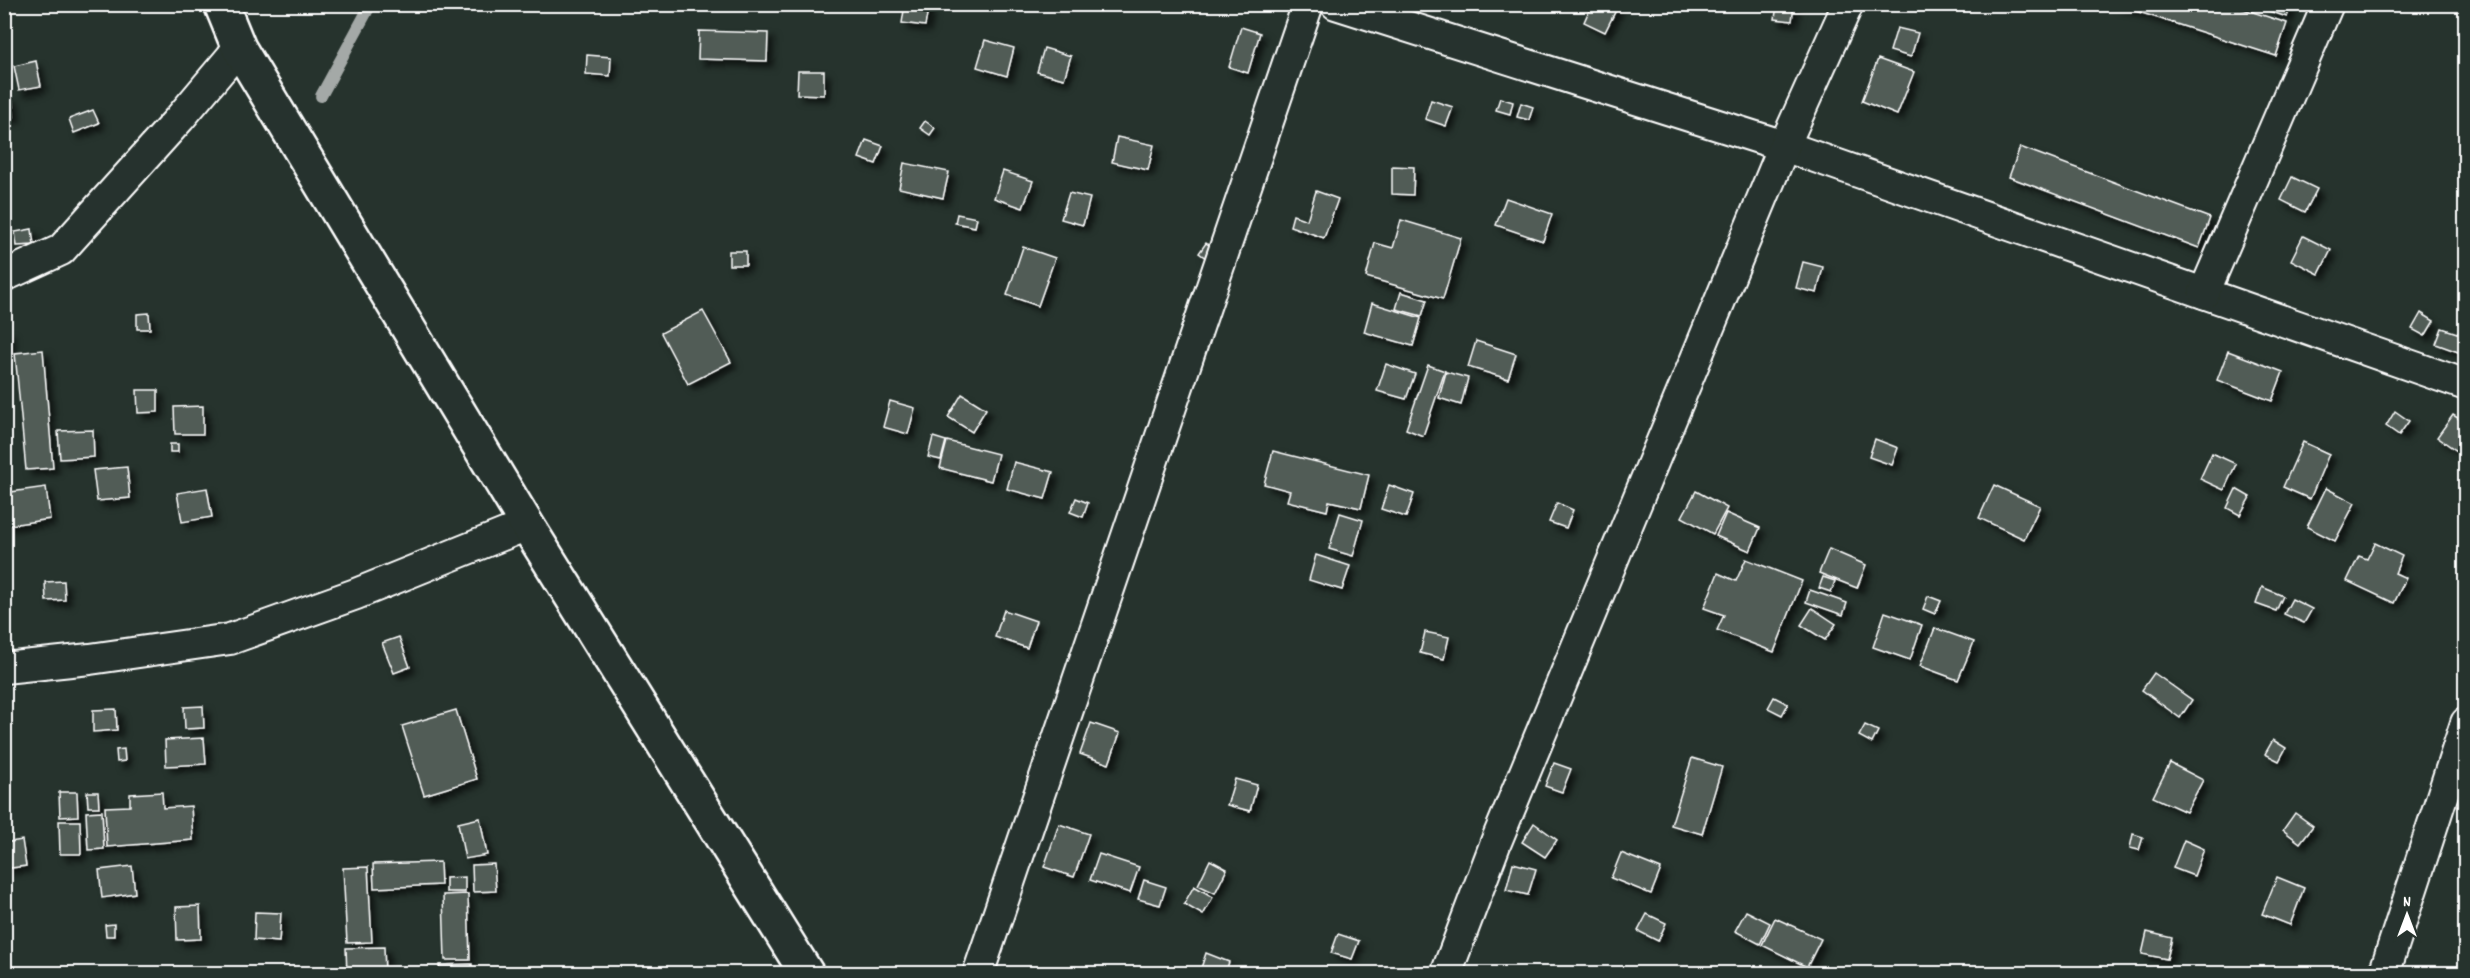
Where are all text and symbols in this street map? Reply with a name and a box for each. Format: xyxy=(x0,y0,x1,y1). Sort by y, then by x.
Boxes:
north arrow xyxy=(2377,885,2437,945)
text: N xyxy=(2403,891,2411,914)

